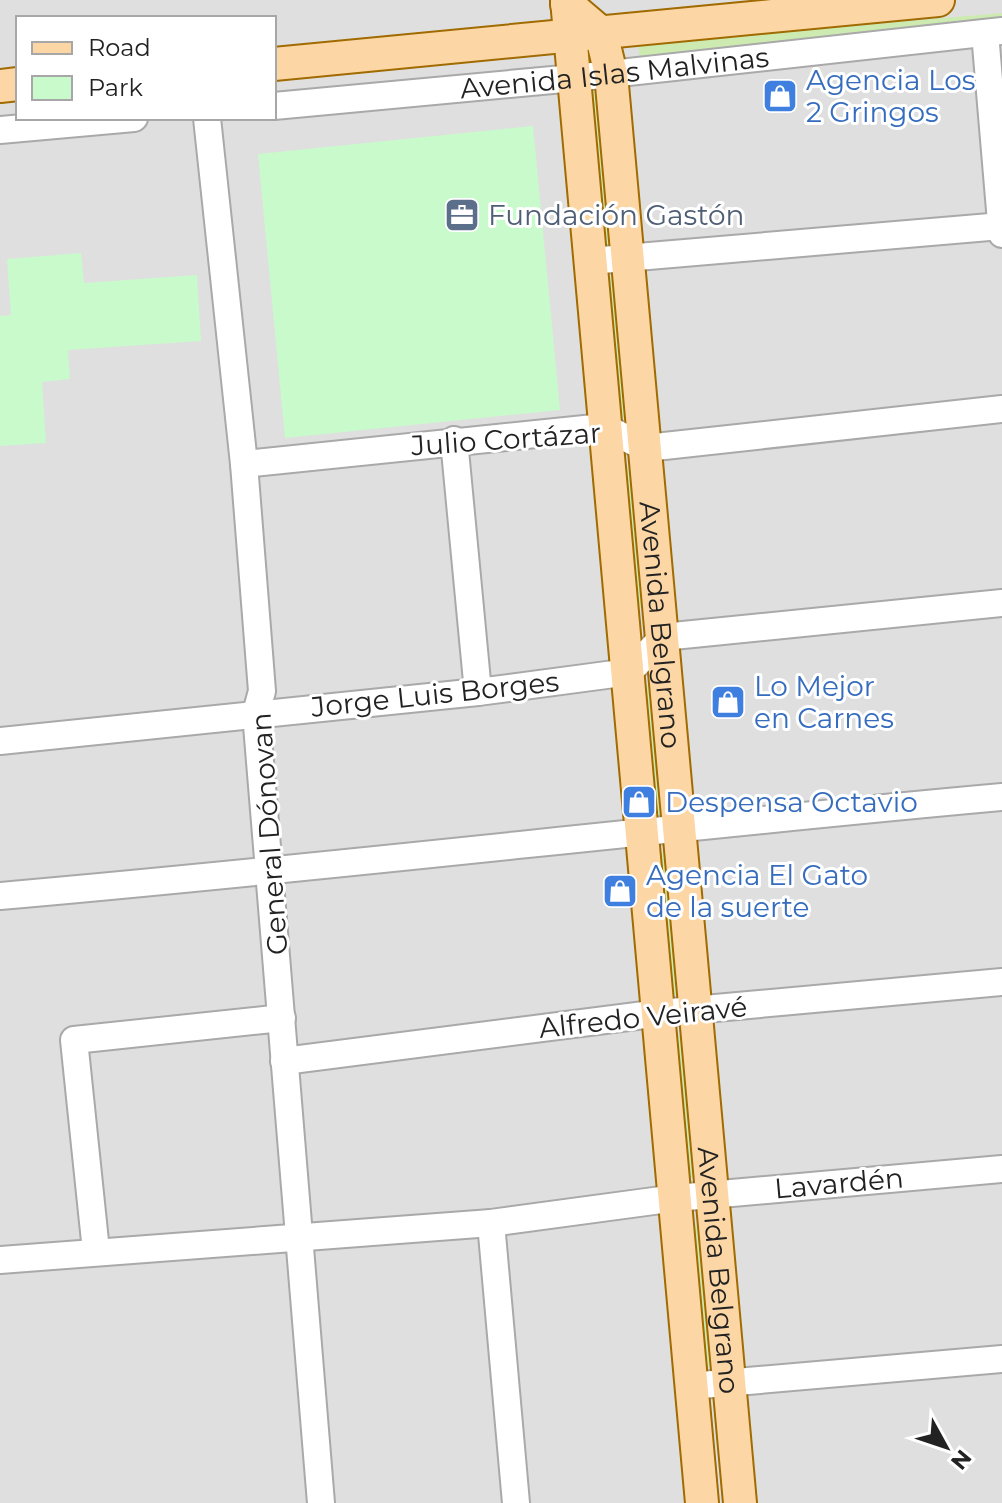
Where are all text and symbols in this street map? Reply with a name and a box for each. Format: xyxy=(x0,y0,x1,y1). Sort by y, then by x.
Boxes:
legend xyxy=(16,16,276,120)
text: Road xyxy=(88,33,151,62)
street label: Avenida Islas Malvinas xyxy=(458,40,771,106)
place label: Agencia Los 2 Gringos xyxy=(806,63,975,129)
text: Park xyxy=(88,73,143,102)
shop icon: Agencia Los 2 Gringos xyxy=(761,77,799,115)
office icon: Fundación Gastón xyxy=(443,196,481,234)
place label: Fundación Gastón xyxy=(488,198,745,232)
street label: Julio Cortázar xyxy=(409,415,602,463)
street label: Avenida Belgrano xyxy=(633,500,689,750)
street label: Jorge Luis Borges xyxy=(309,664,561,724)
place label: Lo Mejor en Carnes xyxy=(754,669,894,735)
shop icon: Lo Mejor en Carnes xyxy=(709,683,747,721)
street label: General Dónovan xyxy=(244,712,294,956)
shop icon: Despensa Octavio xyxy=(620,783,658,821)
place label: Despensa Octavio xyxy=(665,785,918,819)
place label: Agencia El Gato de la suerte xyxy=(646,858,868,924)
shop icon: Agencia El Gato de la suerte xyxy=(601,872,639,910)
street label: Alfredo Veiravé xyxy=(537,989,749,1045)
street label: Avenida Belgrano xyxy=(691,1145,747,1395)
street label: Lavardén xyxy=(773,1160,905,1206)
north arrow xyxy=(906,1407,986,1487)
text: N xyxy=(945,1444,977,1475)

